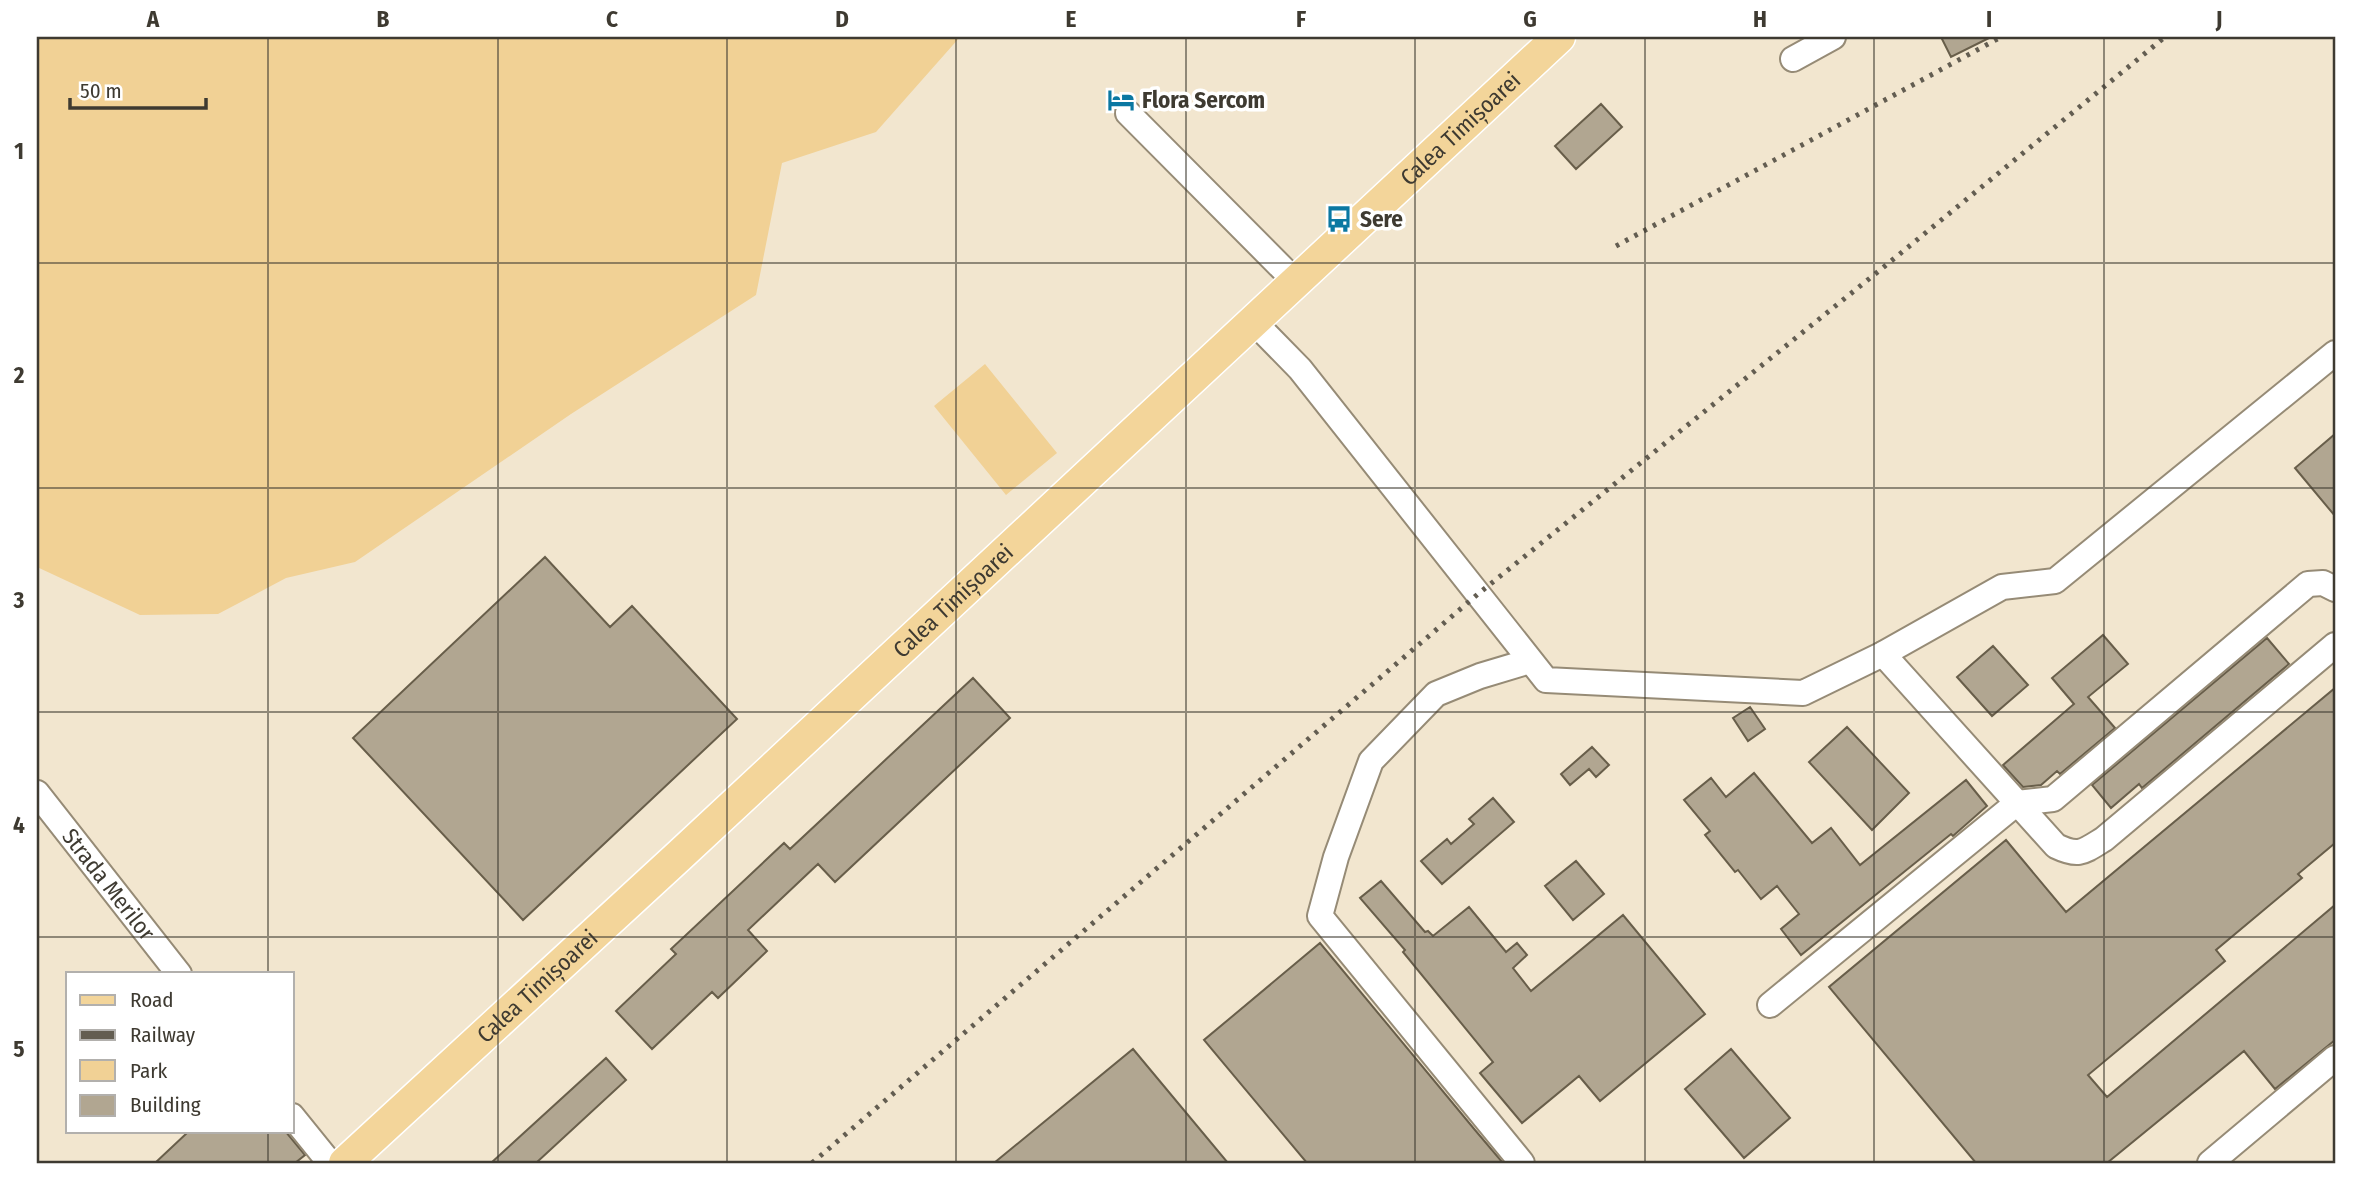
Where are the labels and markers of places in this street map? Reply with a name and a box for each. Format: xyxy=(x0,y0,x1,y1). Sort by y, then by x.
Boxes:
hotel icon: Flora Sercom xyxy=(1106,85,1136,115)
place label: Flora Sercom xyxy=(1142,86,1265,114)
bus stop icon: Sere xyxy=(1324,204,1354,234)
place label: Sere xyxy=(1360,205,1403,233)

